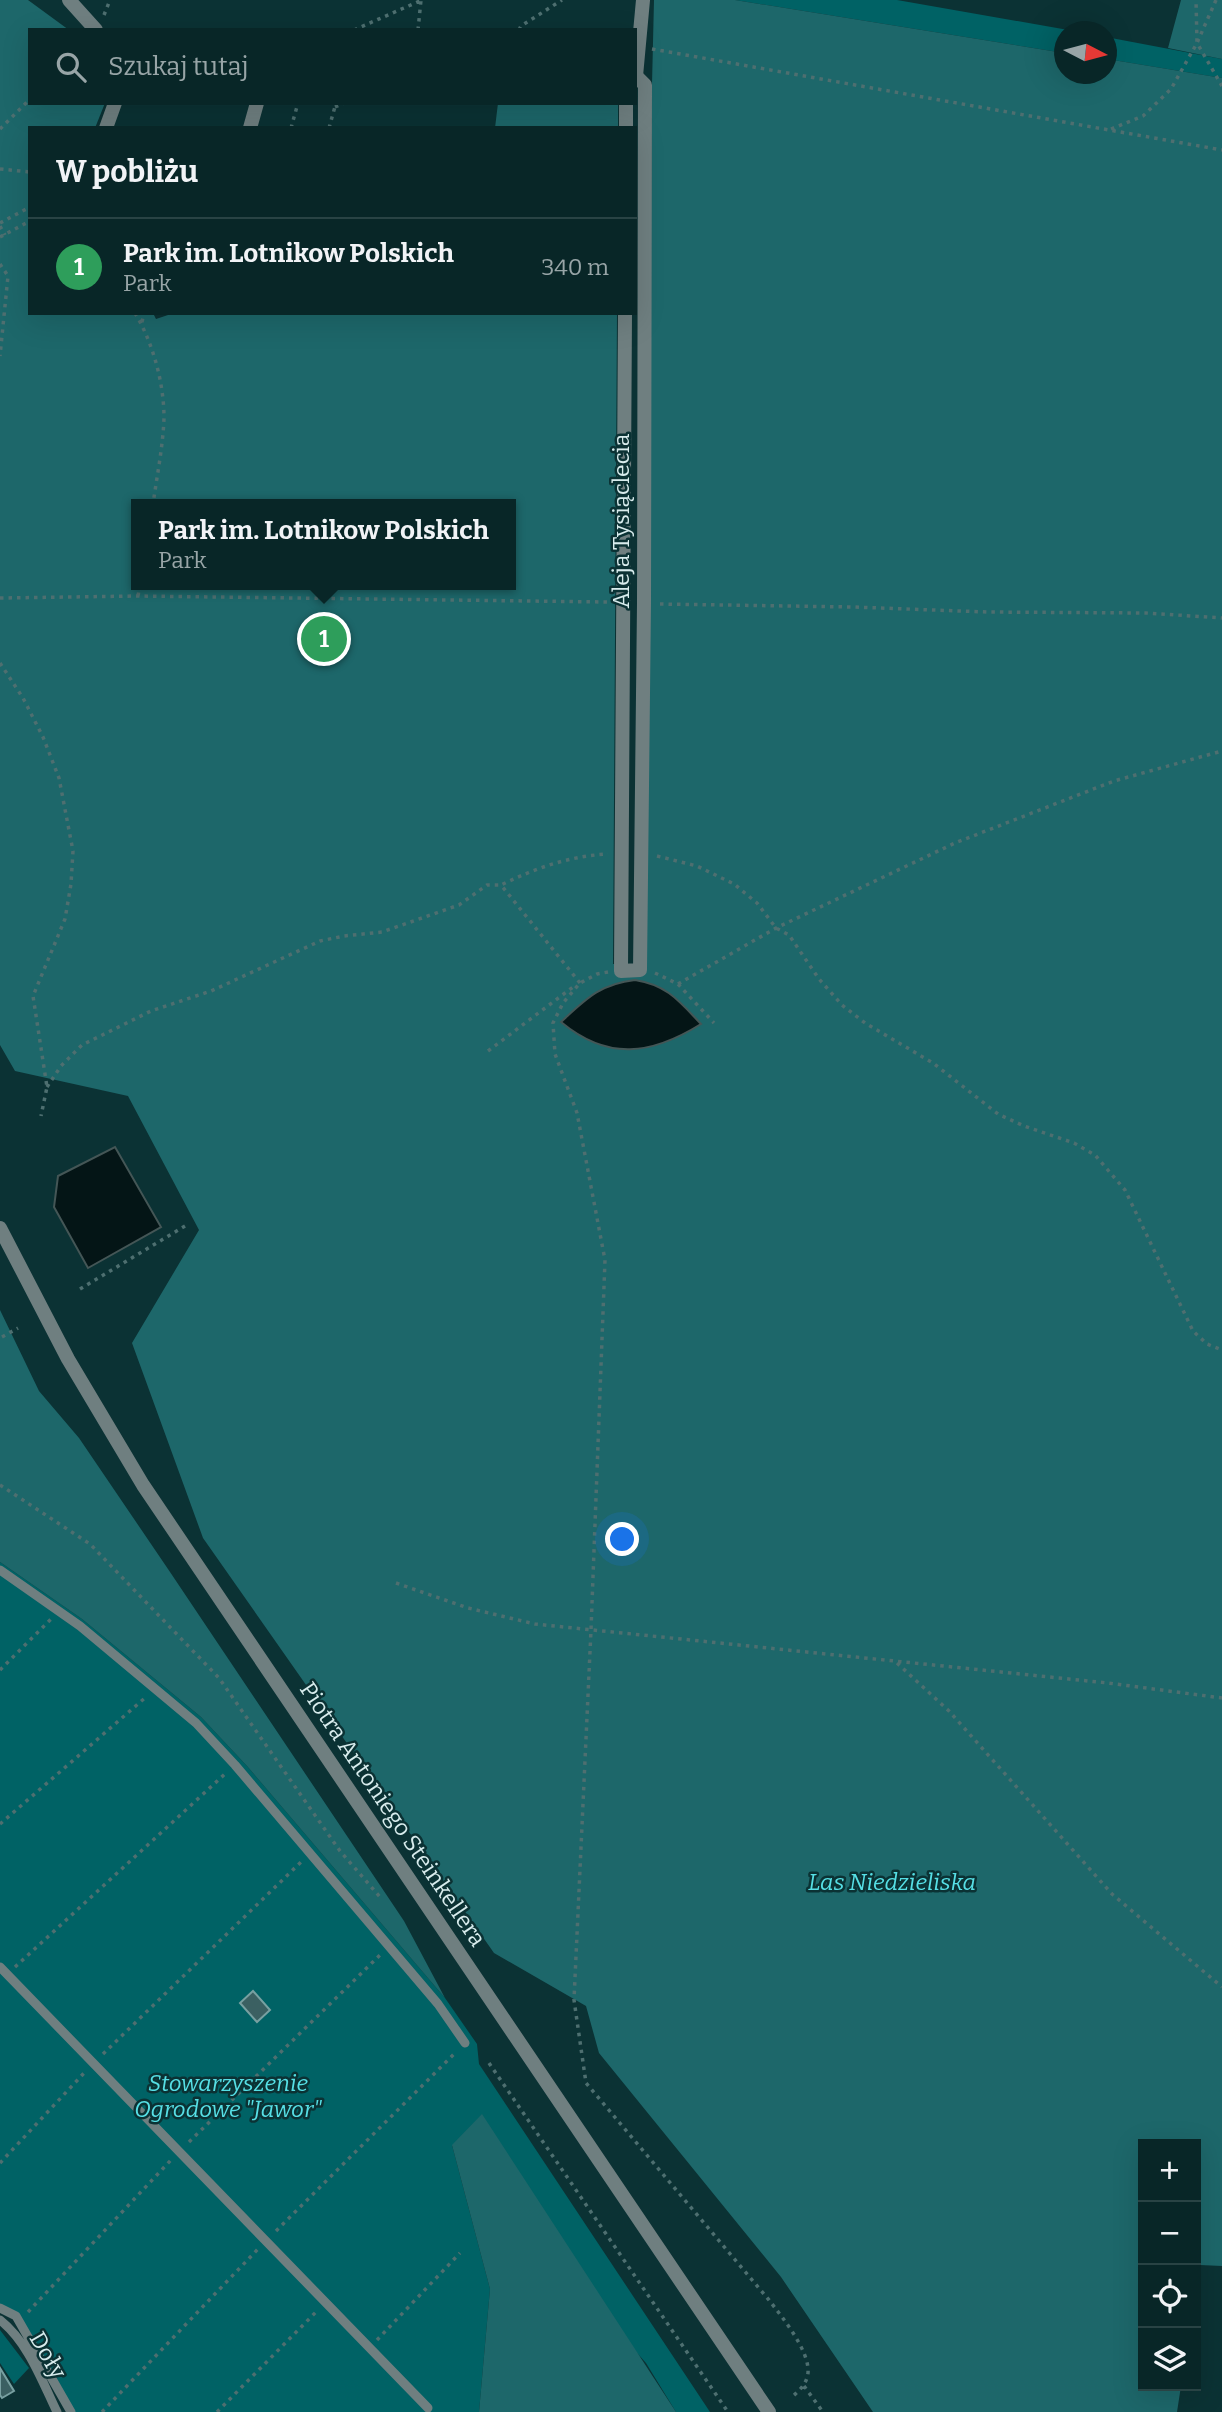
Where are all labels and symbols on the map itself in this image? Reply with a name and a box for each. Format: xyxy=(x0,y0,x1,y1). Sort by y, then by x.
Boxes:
north arrow xyxy=(1054,21,1117,84)
street label: Aleja Tysiąclecia xyxy=(607,433,635,608)
pin: 1 xyxy=(301,613,347,665)
your location xyxy=(605,1522,639,1556)
street label: Piotra Antoniego Steinkellera xyxy=(294,1677,492,1952)
park label: Las Niedzieliska xyxy=(808,1868,976,1896)
park label: Stowarzyszenie Ogrodowe "Jawor" xyxy=(134,2069,322,2123)
street label: Doły xyxy=(23,2327,73,2384)

